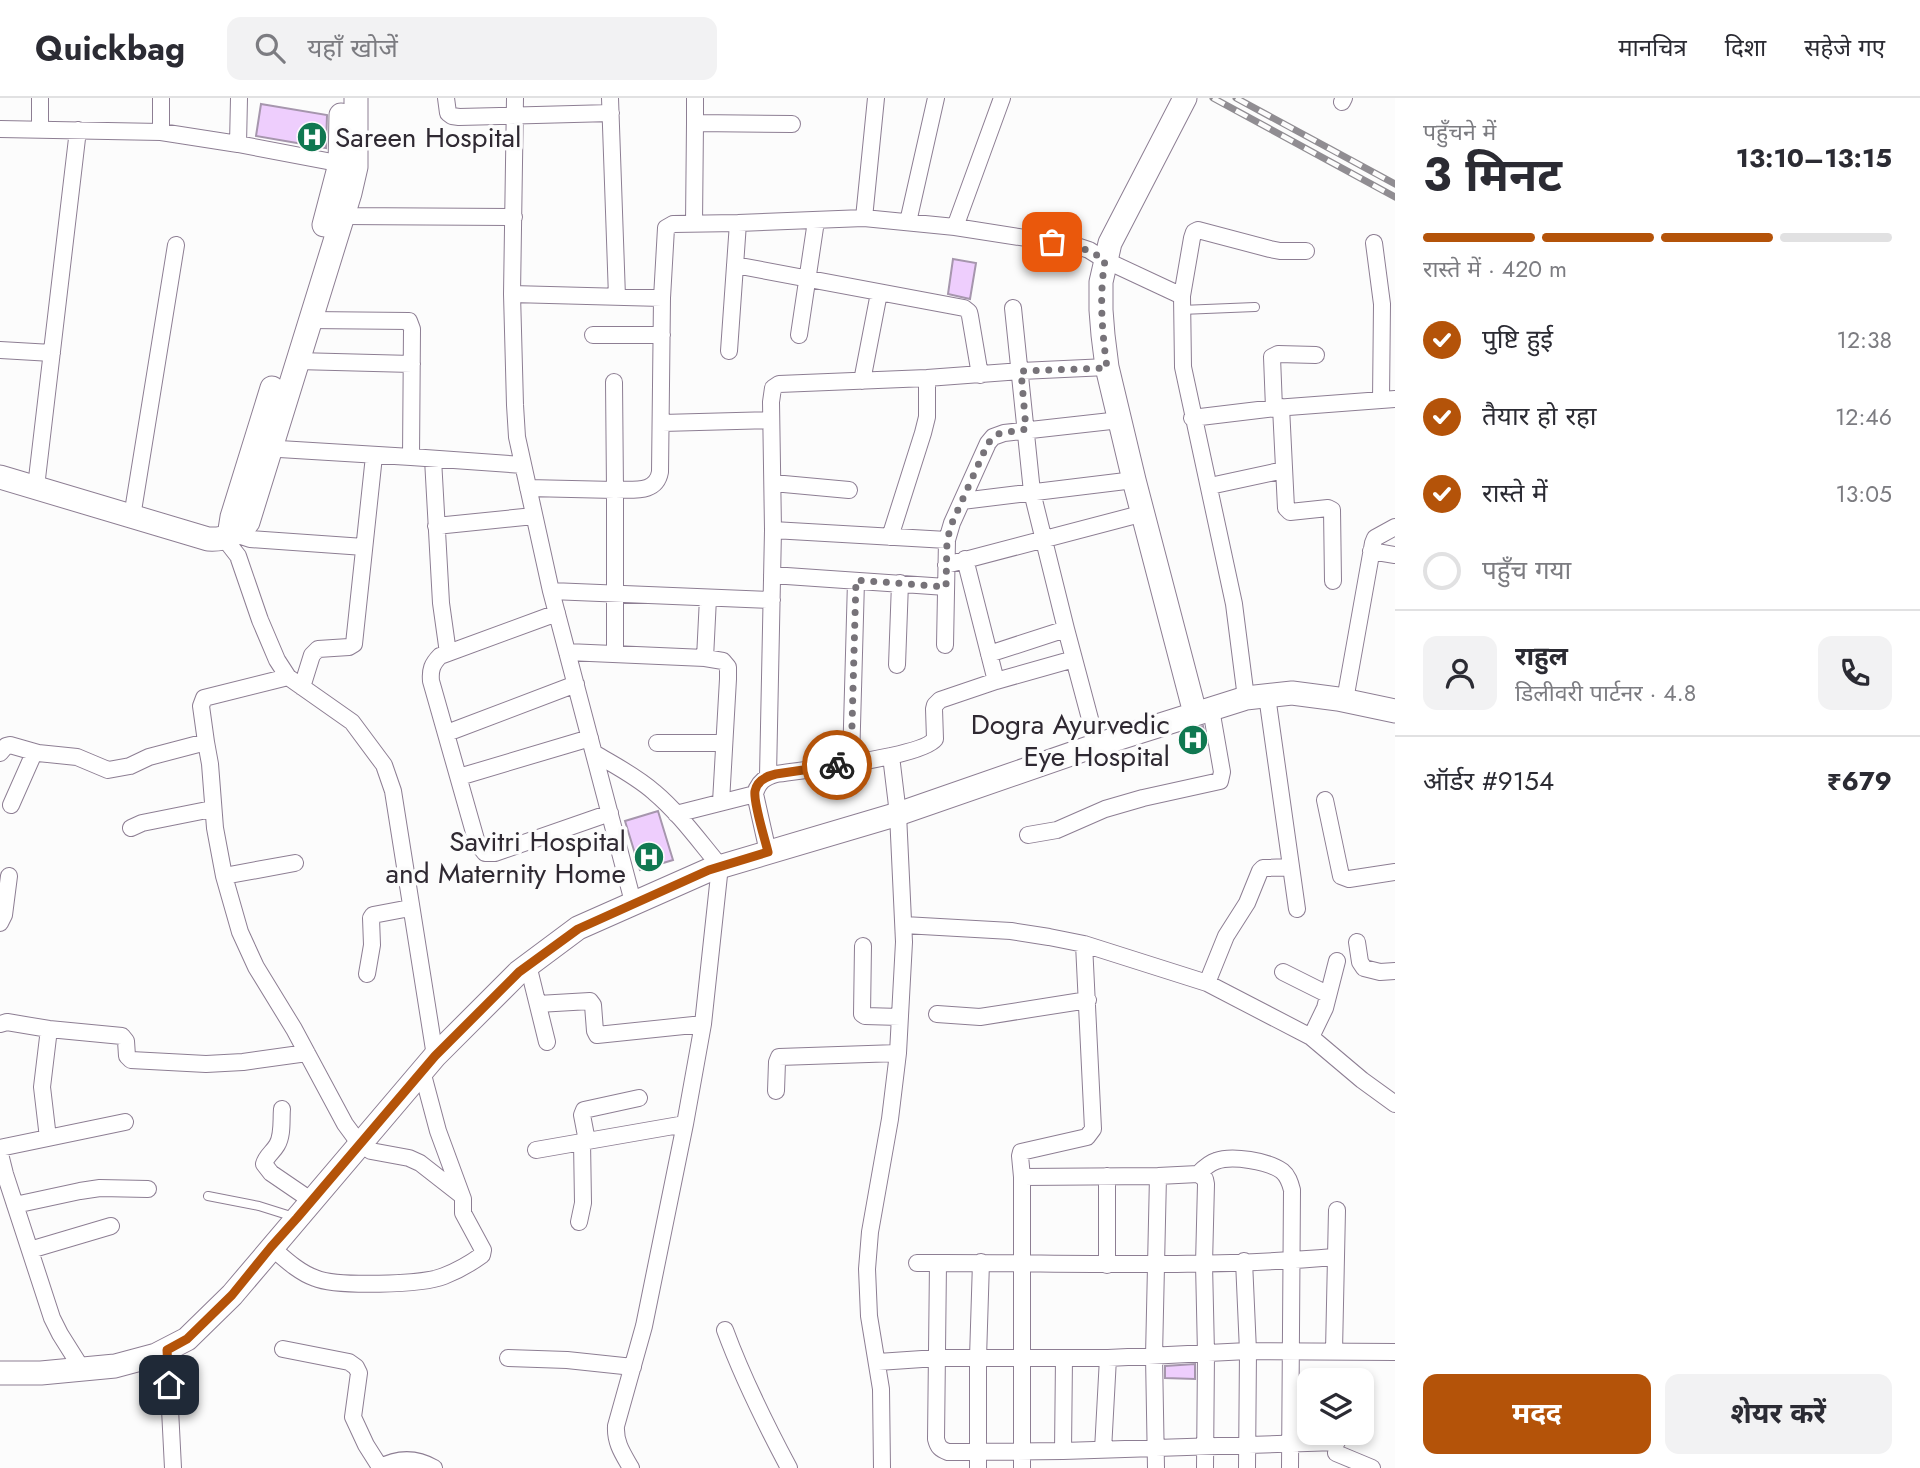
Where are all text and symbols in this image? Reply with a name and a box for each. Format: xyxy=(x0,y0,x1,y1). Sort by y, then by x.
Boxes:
search box xyxy=(227,17,717,80)
text: Quickbag xyxy=(35,25,185,72)
icon: search xyxy=(251,29,289,67)
text: यहाँ खोजें xyxy=(307,29,398,67)
text: मानचित्र xyxy=(1618,30,1687,65)
text: दिशा xyxy=(1725,30,1766,65)
text: सहेजे गए xyxy=(1804,30,1885,65)
text: पहुँचने में xyxy=(1423,115,1496,149)
place label: Sareen Hospital xyxy=(335,117,521,158)
hospital icon: Sareen Hospital xyxy=(295,120,329,154)
text: 13:10–13:15 xyxy=(1736,139,1892,177)
text: 3 मिनट xyxy=(1423,142,1562,208)
pin xyxy=(1022,212,1082,272)
icon: bag xyxy=(1033,223,1071,261)
text: रास्ते में · 420 m xyxy=(1423,252,1567,286)
text: पुष्टि हुई xyxy=(1482,320,1553,358)
icon: check xyxy=(1423,321,1461,359)
text: 12:38 xyxy=(1837,323,1892,357)
text: तैयार हो रहा xyxy=(1482,397,1597,435)
icon: check xyxy=(1423,398,1461,436)
text: 12:46 xyxy=(1835,400,1892,434)
text: रास्ते में xyxy=(1482,474,1548,512)
icon: check xyxy=(1423,475,1461,513)
text: 13:05 xyxy=(1835,477,1892,511)
text: पहुँच गया xyxy=(1482,551,1571,589)
button: person xyxy=(1423,636,1497,710)
button: phone xyxy=(1818,636,1892,710)
text: राहुल xyxy=(1515,637,1568,675)
text: डिलीवरी पार्टनर · 4.8 xyxy=(1515,676,1696,710)
place label: Dogra Ayurvedic Eye Hospital xyxy=(971,704,1170,777)
hospital icon: Dogra Ayurvedic Eye Hospital xyxy=(1176,723,1210,757)
courier xyxy=(802,730,872,800)
icon: bike xyxy=(818,746,856,784)
text: ऑर्डर #9154 xyxy=(1423,762,1554,800)
text: ₹679 xyxy=(1827,762,1892,800)
place label: Savitri Hospital and Maternity Home xyxy=(386,821,626,894)
hospital icon: Savitri Hospital and Maternity Home xyxy=(632,840,666,874)
pin xyxy=(139,1355,199,1415)
icon: home xyxy=(150,1366,188,1404)
map controls xyxy=(1297,1368,1374,1445)
button: layers xyxy=(1297,1368,1374,1445)
button: मदद xyxy=(1423,1374,1651,1454)
button: शेयर करें xyxy=(1665,1374,1892,1454)

